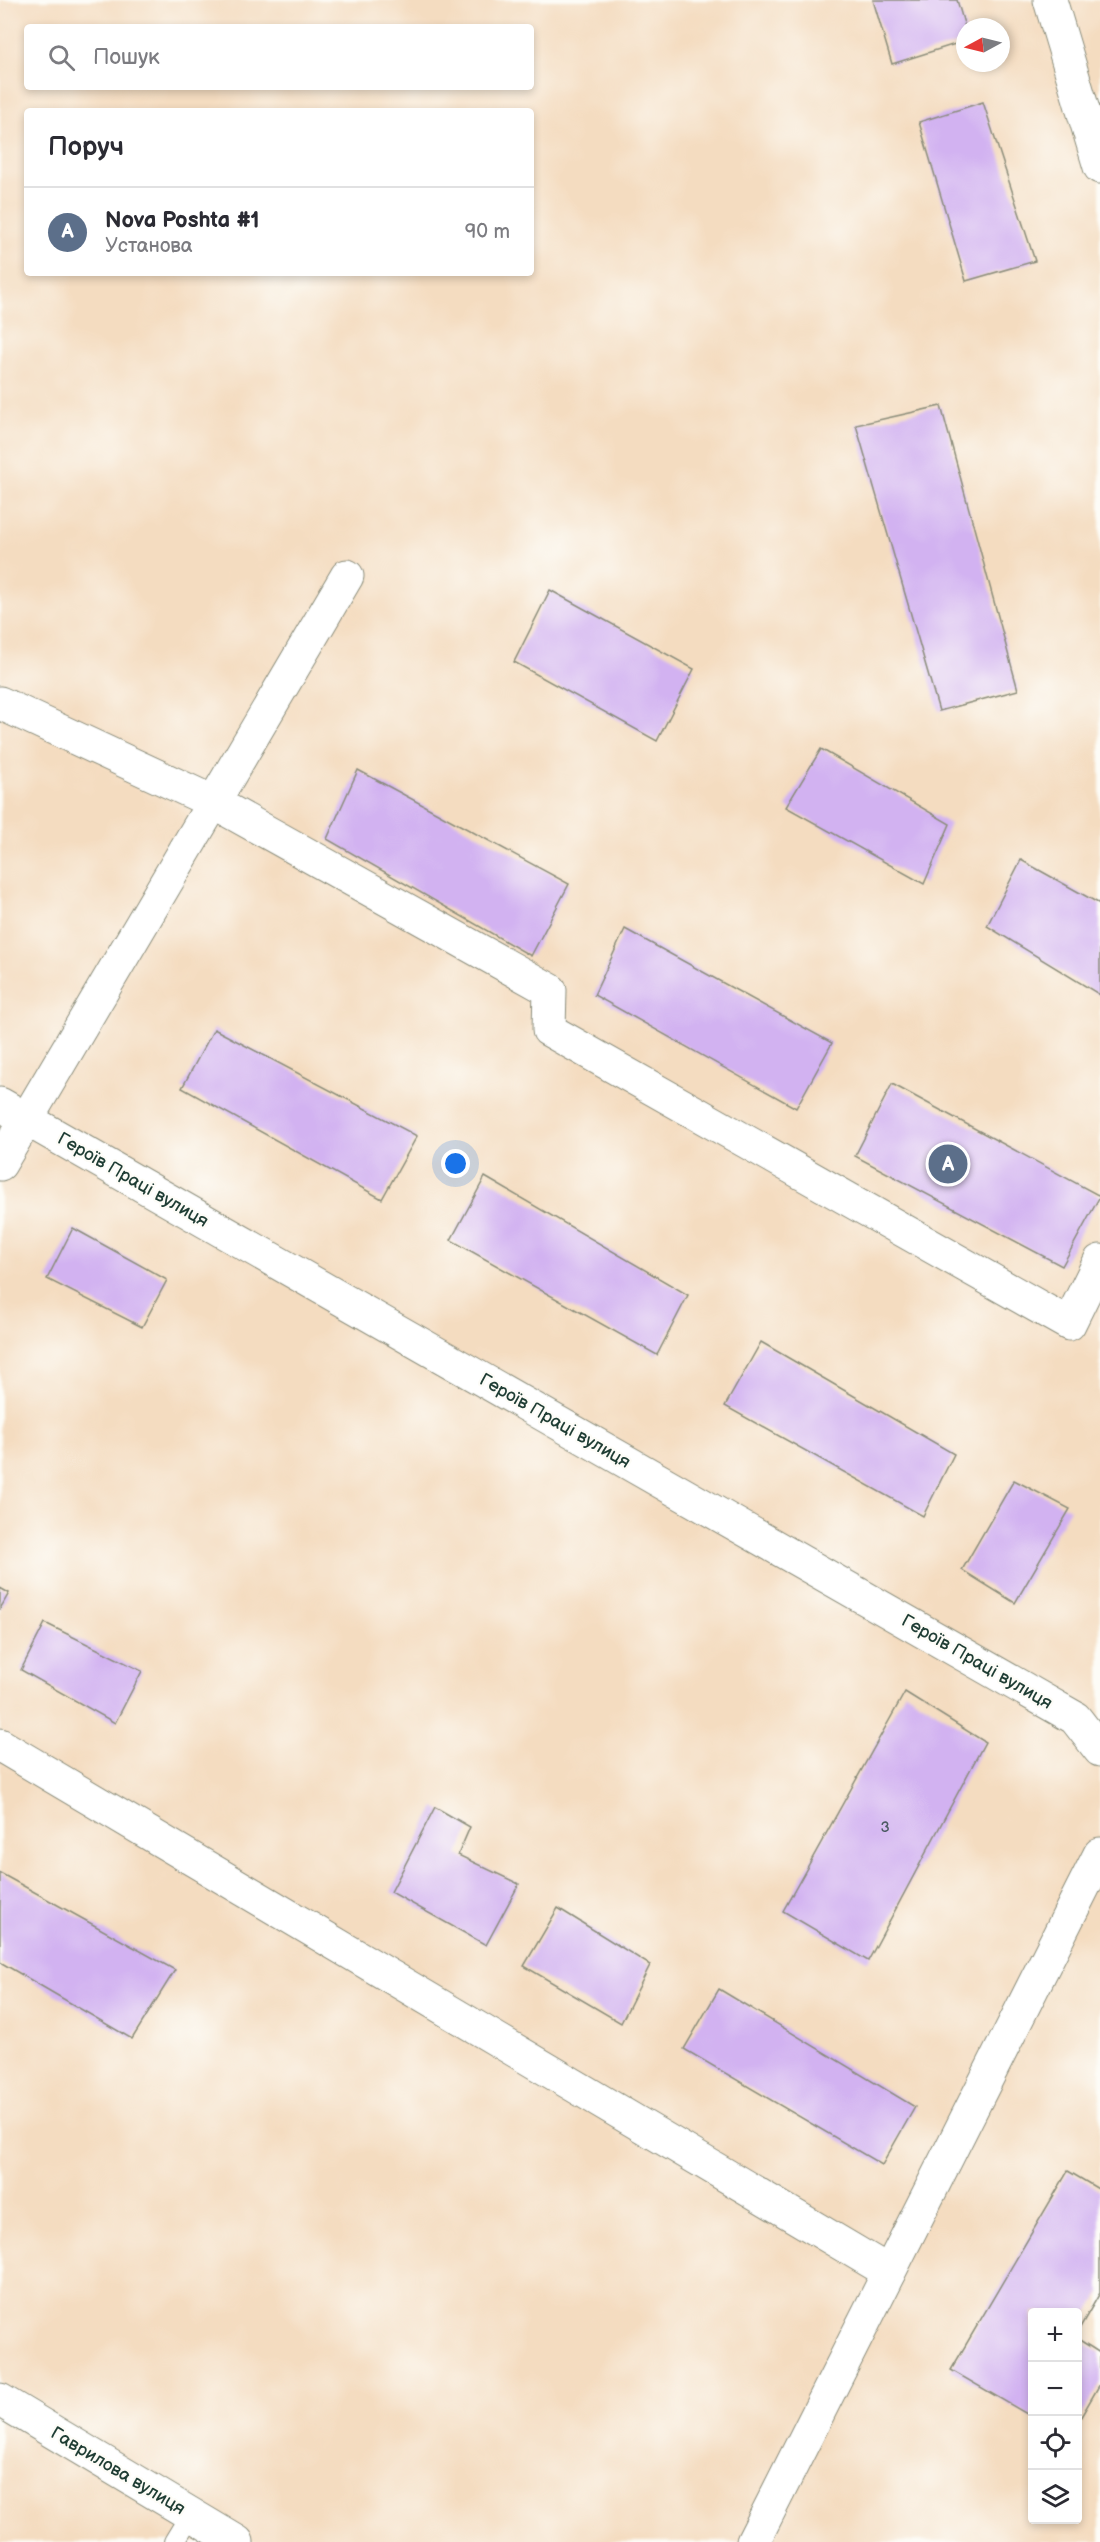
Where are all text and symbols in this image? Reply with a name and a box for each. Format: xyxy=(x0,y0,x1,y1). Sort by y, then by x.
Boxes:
north arrow xyxy=(956,18,1010,72)
search box xyxy=(24,24,534,90)
icon: search xyxy=(45,41,78,74)
text: Пошук xyxy=(93,44,160,71)
text: Поруч xyxy=(48,132,124,163)
text: Nova Poshta #1 xyxy=(105,207,259,234)
text: A xyxy=(61,220,74,244)
text: 90 m xyxy=(465,220,510,244)
text: Установа xyxy=(105,234,193,258)
street label: Героїв Праці вулиця xyxy=(54,1128,212,1232)
pin: A xyxy=(928,1142,968,1186)
your location xyxy=(441,1149,470,1178)
street label: Героїв Праці вулиця xyxy=(476,1369,634,1473)
street label: Героїв Праці вулиця xyxy=(898,1610,1056,1714)
house number: 3 xyxy=(880,1818,890,1837)
map controls xyxy=(1028,2308,1082,2524)
button: + xyxy=(1028,2308,1082,2362)
button: − xyxy=(1028,2362,1082,2416)
button: locate xyxy=(1028,2416,1082,2470)
street label: Гаврилова вулиця xyxy=(47,2423,189,2519)
button: layers xyxy=(1028,2470,1082,2524)

